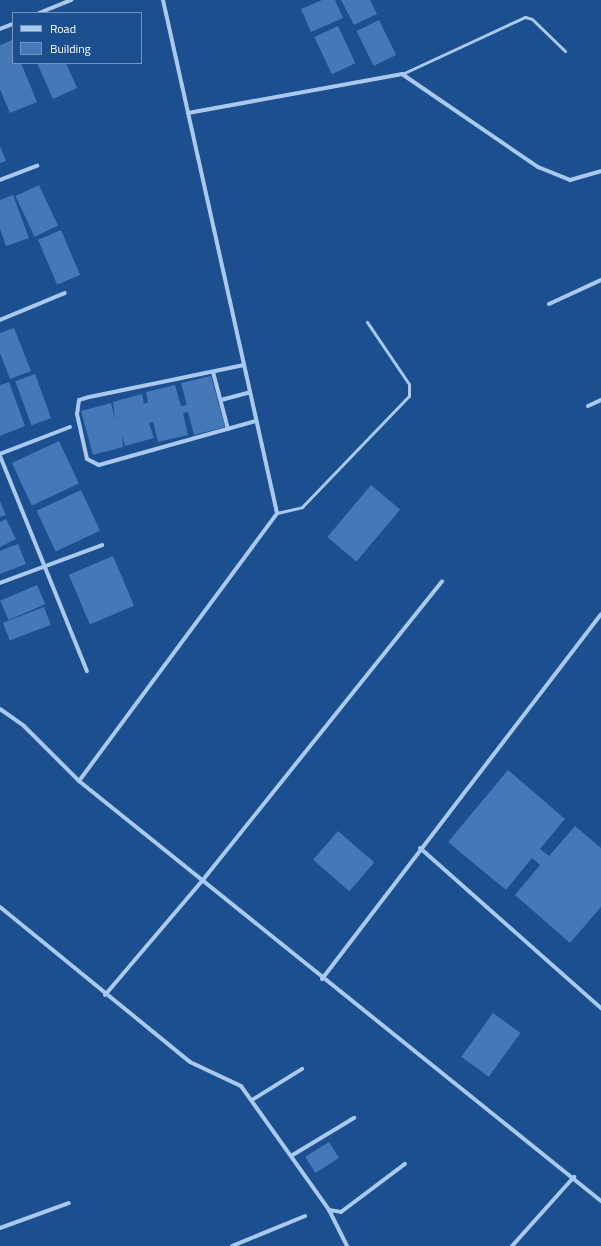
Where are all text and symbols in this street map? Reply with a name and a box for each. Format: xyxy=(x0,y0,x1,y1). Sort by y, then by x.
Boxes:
legend xyxy=(12,12,142,64)
text: Road xyxy=(50,19,76,38)
text: Building xyxy=(50,39,91,58)

